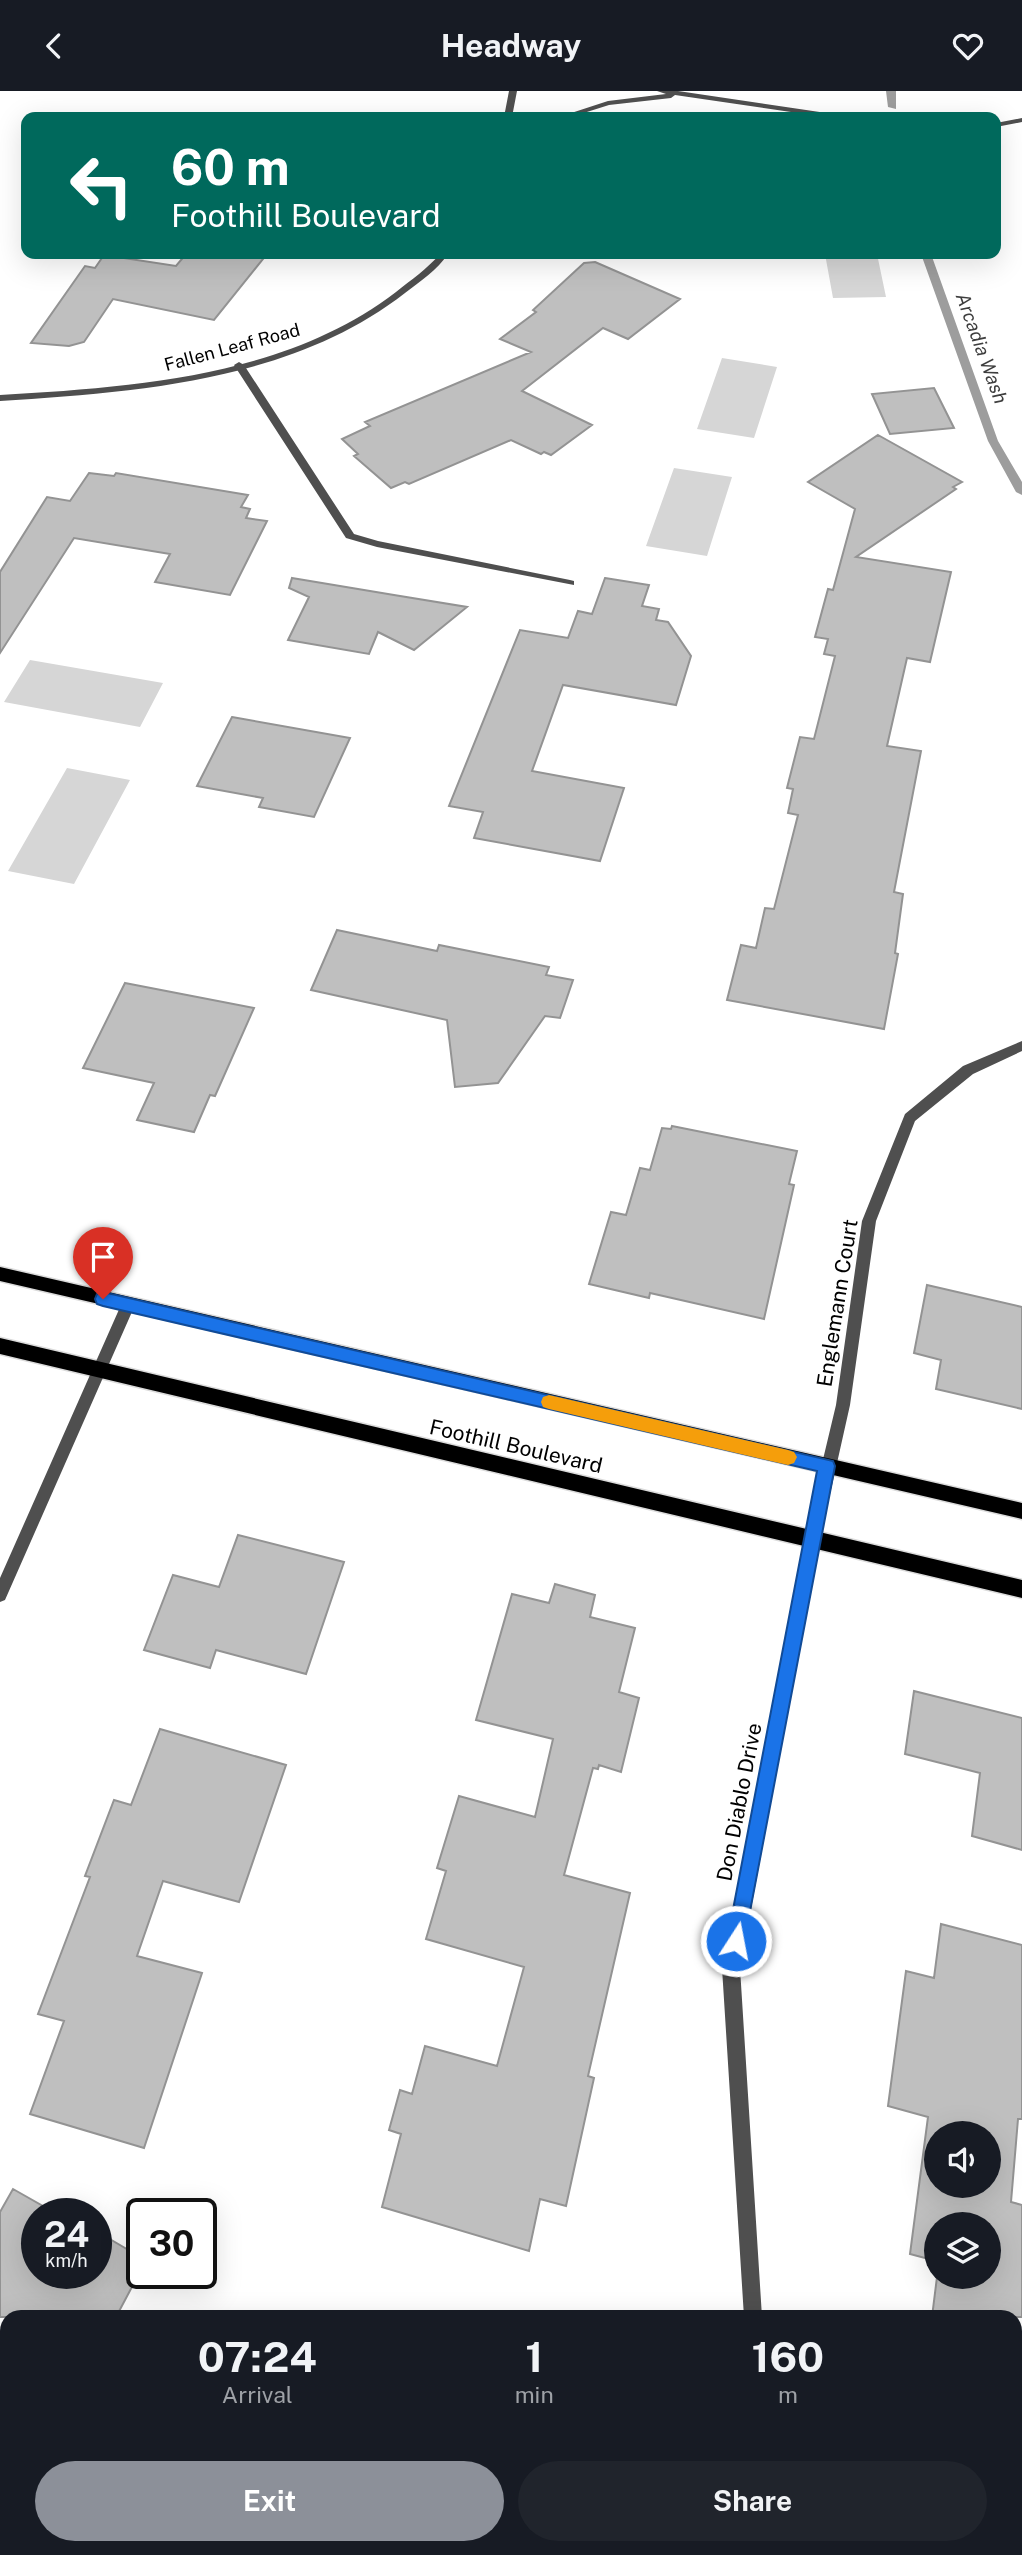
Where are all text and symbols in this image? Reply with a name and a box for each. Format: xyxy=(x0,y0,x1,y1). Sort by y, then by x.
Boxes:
icon: back xyxy=(35,27,73,65)
text: Headway xyxy=(441,27,581,64)
icon: heart xyxy=(949,27,987,65)
text: 60 m xyxy=(171,138,290,196)
icon: left xyxy=(56,140,147,231)
text: Foothill Boulevard xyxy=(171,197,441,234)
water label: Arcadia Wash xyxy=(952,290,1012,406)
street label: Fallen Leaf Road xyxy=(162,319,302,375)
street label: Englemann Court xyxy=(811,1217,863,1389)
pin xyxy=(73,1227,133,1299)
icon: arrive xyxy=(84,1238,122,1276)
street label: Foothill Boulevard xyxy=(427,1414,605,1478)
street label: Don Diablo Drive xyxy=(711,1721,767,1883)
position arrow xyxy=(699,1904,773,1978)
map controls xyxy=(924,2121,1001,2289)
button: sound xyxy=(924,2121,1001,2198)
speed limit sign: 30 xyxy=(126,2198,217,2289)
button: layers xyxy=(924,2212,1001,2289)
text: 24 xyxy=(44,2214,89,2255)
text: km/h xyxy=(45,2250,88,2271)
text: 07:24 xyxy=(198,2332,317,2381)
text: 1 xyxy=(525,2332,543,2381)
text: 160 xyxy=(752,2332,824,2381)
text: Arrival xyxy=(222,2381,293,2408)
text: min xyxy=(515,2381,554,2408)
text: m xyxy=(778,2381,798,2408)
button: Exit xyxy=(35,2461,504,2541)
button: Share xyxy=(518,2461,987,2541)

